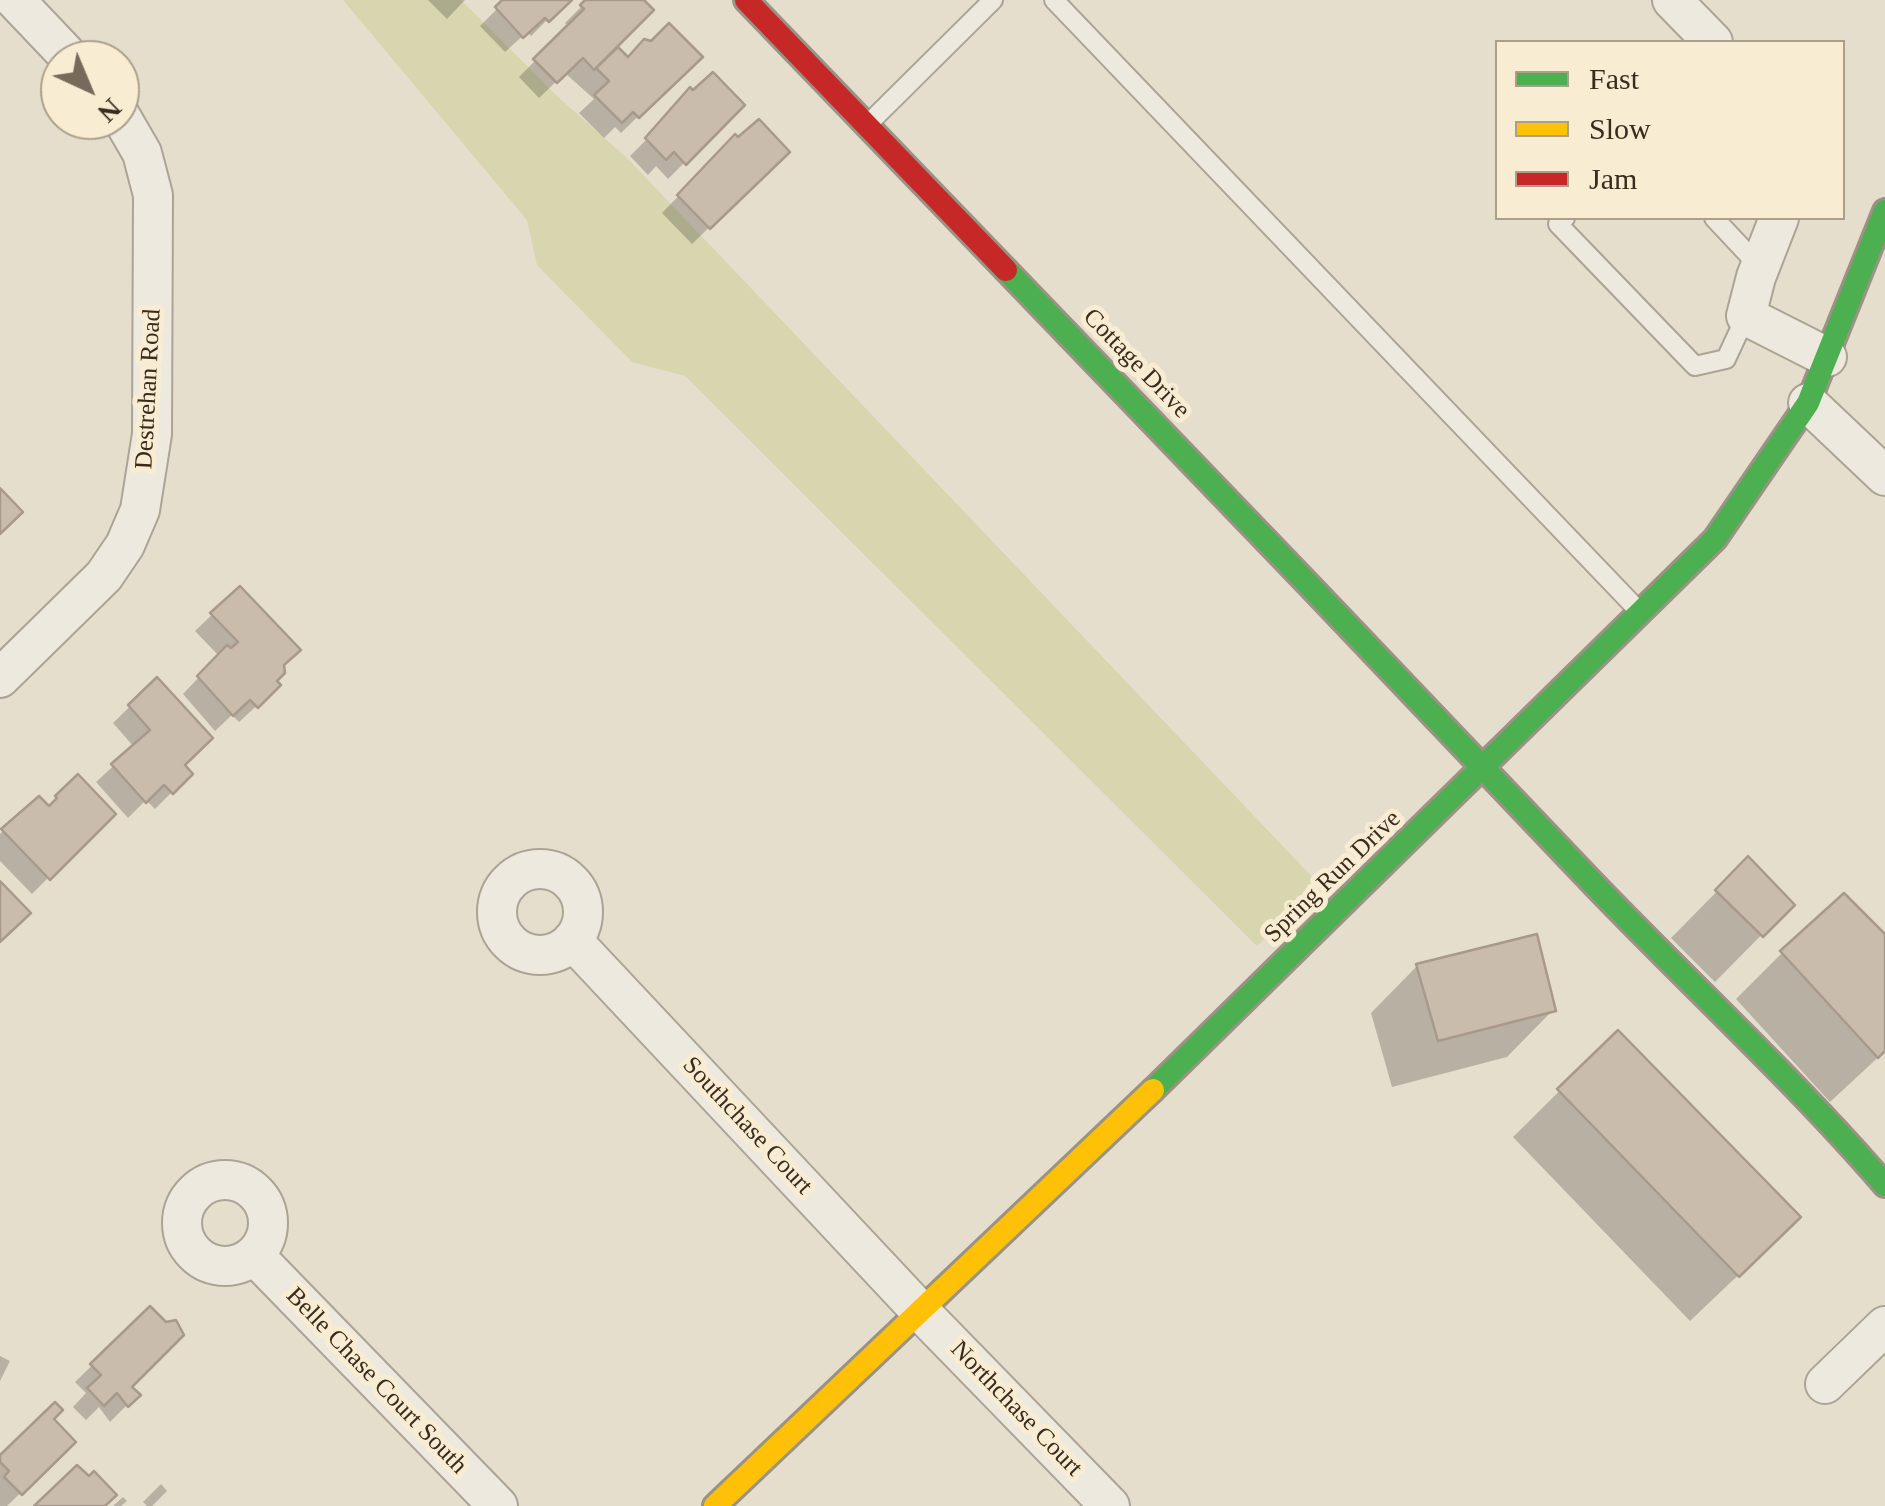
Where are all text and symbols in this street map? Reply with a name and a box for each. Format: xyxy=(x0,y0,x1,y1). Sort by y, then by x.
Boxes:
north arrow xyxy=(40,40,140,140)
legend xyxy=(1495,40,1845,220)
text: Fast xyxy=(1589,62,1639,95)
text: N xyxy=(92,92,128,129)
text: Slow xyxy=(1589,112,1651,145)
text: Jam xyxy=(1589,162,1637,195)
street label: Cottage Drive xyxy=(1076,303,1196,425)
street label: Destrehan Road xyxy=(130,308,168,470)
street label: Spring Run Drive xyxy=(1259,804,1407,950)
street label: Southchase Court xyxy=(676,1051,818,1201)
street label: Belle Chase Court South xyxy=(279,1281,473,1481)
street label: Northchase Court xyxy=(944,1335,1088,1483)

